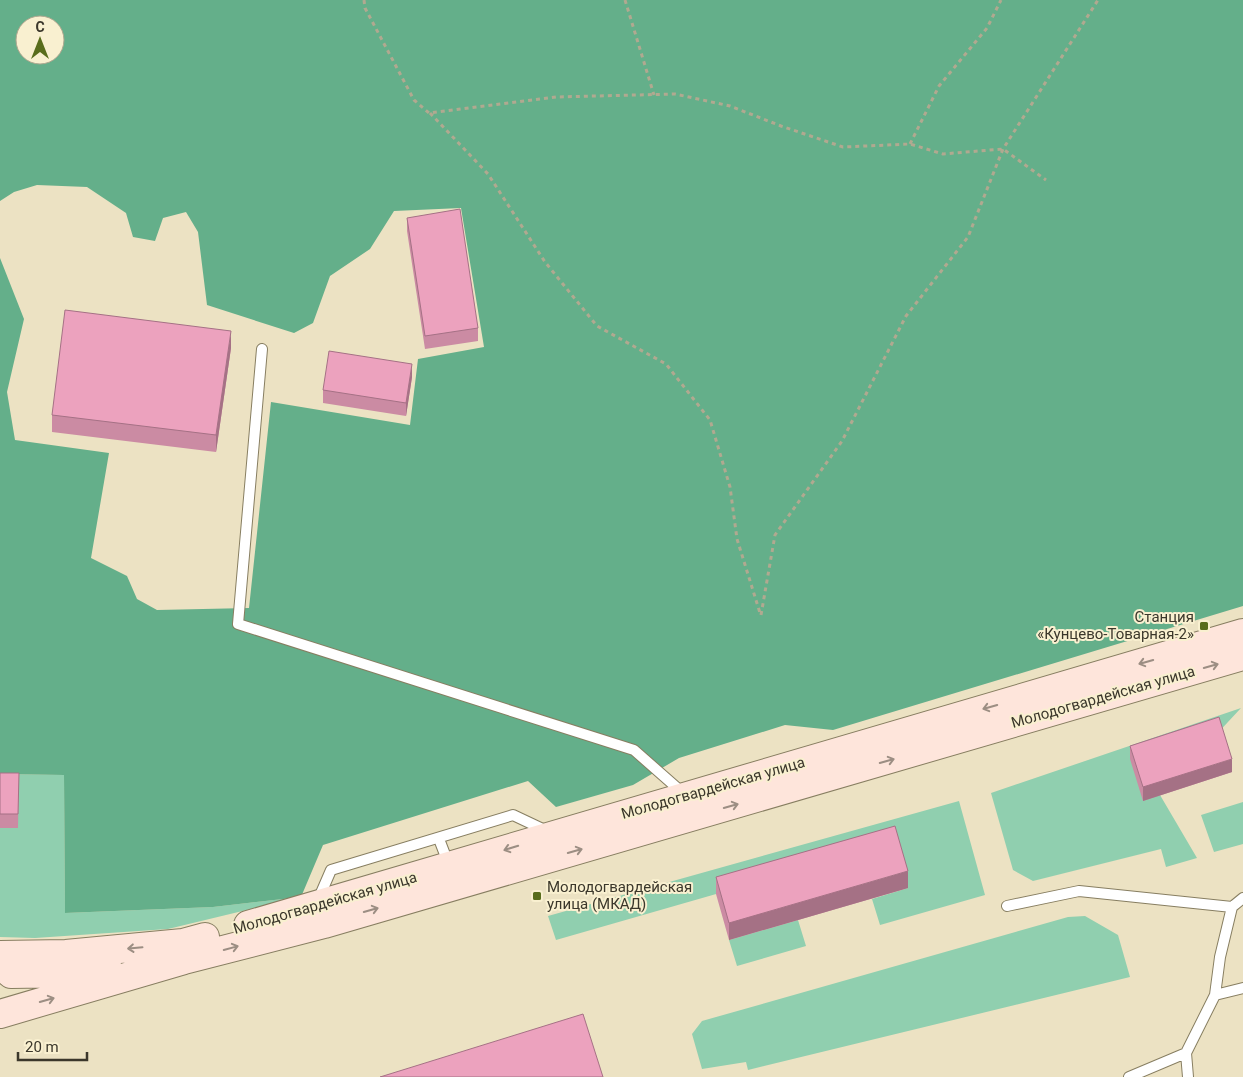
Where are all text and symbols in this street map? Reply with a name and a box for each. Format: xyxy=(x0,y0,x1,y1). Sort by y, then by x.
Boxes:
north arrow xyxy=(15,15,65,65)
text: С xyxy=(35,19,45,35)
place label: Станция «Кунцево-Товарная-2» xyxy=(1037,608,1194,643)
marker: Станция «Кунцево-Товарная-2» xyxy=(1198,620,1210,632)
one-way arrow xyxy=(1138,657,1154,667)
one-way arrow xyxy=(1203,660,1219,670)
street label: Молодогвардейская улица xyxy=(1009,662,1197,732)
one-way arrow xyxy=(982,703,998,713)
street label: Молодогвардейская улица xyxy=(619,753,807,823)
one-way arrow xyxy=(879,756,895,765)
one-way arrow xyxy=(723,801,739,811)
one-way arrow xyxy=(504,843,520,853)
one-way arrow xyxy=(567,846,583,856)
street label: Молодогвардейская улица xyxy=(231,868,419,938)
place label: Молодогвардейская улица (МКАД) xyxy=(547,878,692,913)
marker: Молодогвардейская улица (МКАД) xyxy=(531,890,543,902)
one-way arrow xyxy=(363,905,379,915)
one-way arrow xyxy=(127,943,143,952)
one-way arrow xyxy=(223,943,239,952)
one-way arrow xyxy=(38,995,54,1005)
scale bar xyxy=(18,1030,86,1062)
text: 20 m xyxy=(25,1038,59,1056)

